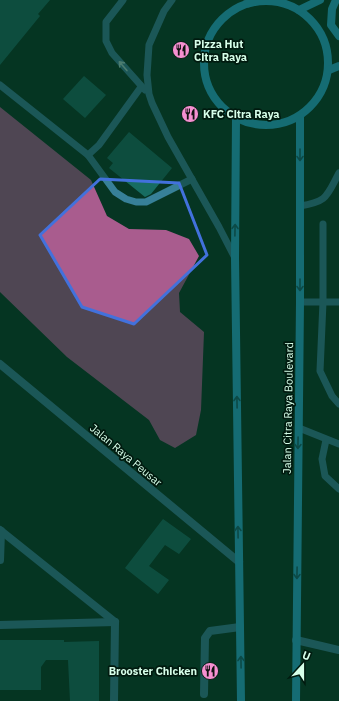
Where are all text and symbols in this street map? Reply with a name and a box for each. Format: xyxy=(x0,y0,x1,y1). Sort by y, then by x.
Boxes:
place label: Pizza Hut Citra Raya xyxy=(194,37,247,64)
restaurant icon: Pizza Hut Citra Raya xyxy=(171,40,191,60)
one-way arrow xyxy=(118,60,127,71)
restaurant icon: KFC Citra Raya xyxy=(180,104,200,124)
place label: KFC Citra Raya xyxy=(203,107,280,121)
one-way arrow xyxy=(296,148,304,161)
one-way arrow xyxy=(231,224,239,237)
one-way arrow xyxy=(296,278,304,291)
street label: Jalan Citra Raya Boulevard xyxy=(280,342,296,474)
one-way arrow xyxy=(233,396,241,409)
street label: Jalan Raya Peusar xyxy=(87,421,165,489)
one-way arrow xyxy=(295,436,302,449)
one-way arrow xyxy=(234,526,242,539)
one-way arrow xyxy=(293,566,301,579)
north arrow xyxy=(283,645,323,685)
text: U xyxy=(301,648,313,664)
one-way arrow xyxy=(237,656,244,669)
restaurant icon: Brooster Chicken xyxy=(200,661,220,681)
place label: Brooster Chicken xyxy=(109,664,197,678)

